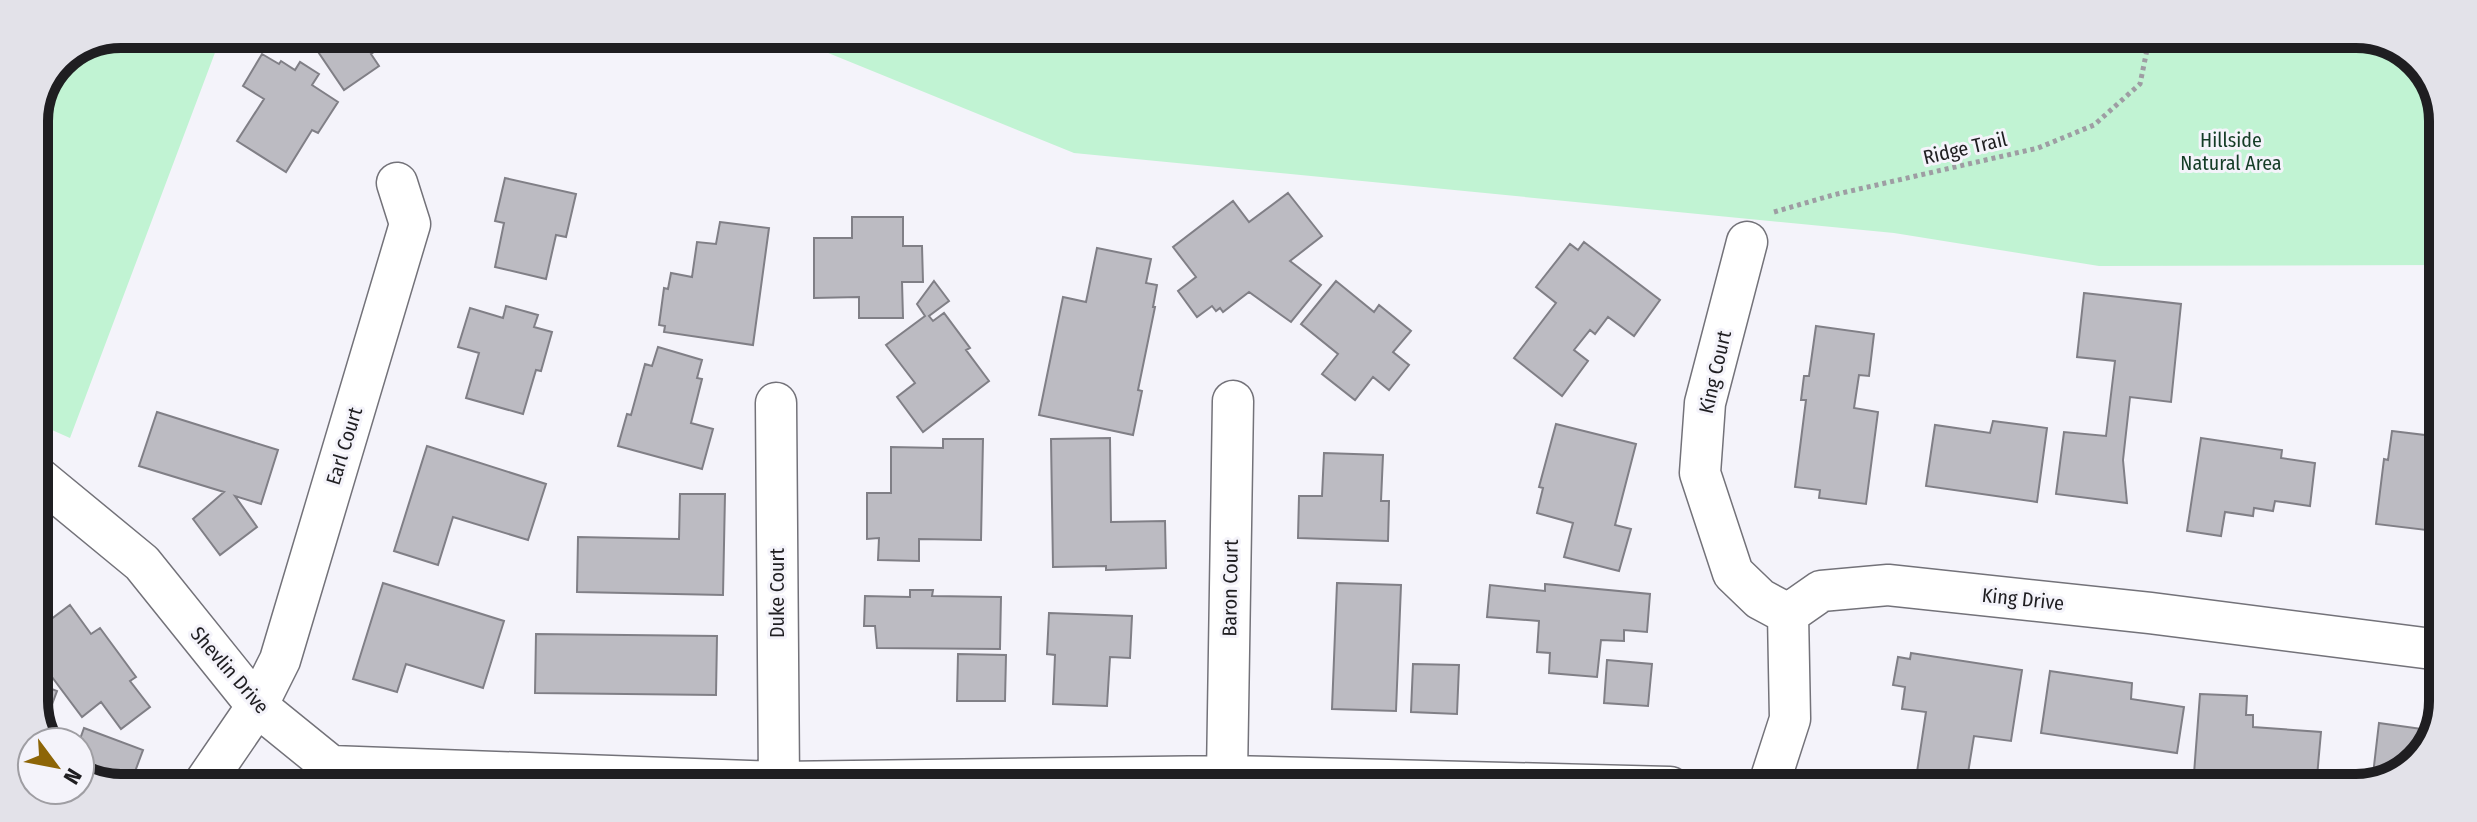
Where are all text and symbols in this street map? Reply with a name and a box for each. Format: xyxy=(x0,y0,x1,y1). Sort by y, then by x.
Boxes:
street label: Ridge Trail xyxy=(1921,127,2009,169)
park label: Hillside Natural Area xyxy=(2180,128,2282,175)
street label: King Court xyxy=(1694,328,1736,416)
street label: Earl Court xyxy=(321,404,367,488)
street label: Baron Court xyxy=(1217,539,1243,637)
street label: Duke Court xyxy=(765,548,789,638)
street label: King Drive xyxy=(1981,583,2065,615)
street label: Shevlin Drive xyxy=(186,622,274,718)
north arrow xyxy=(16,726,96,806)
text: N xyxy=(58,764,87,789)

